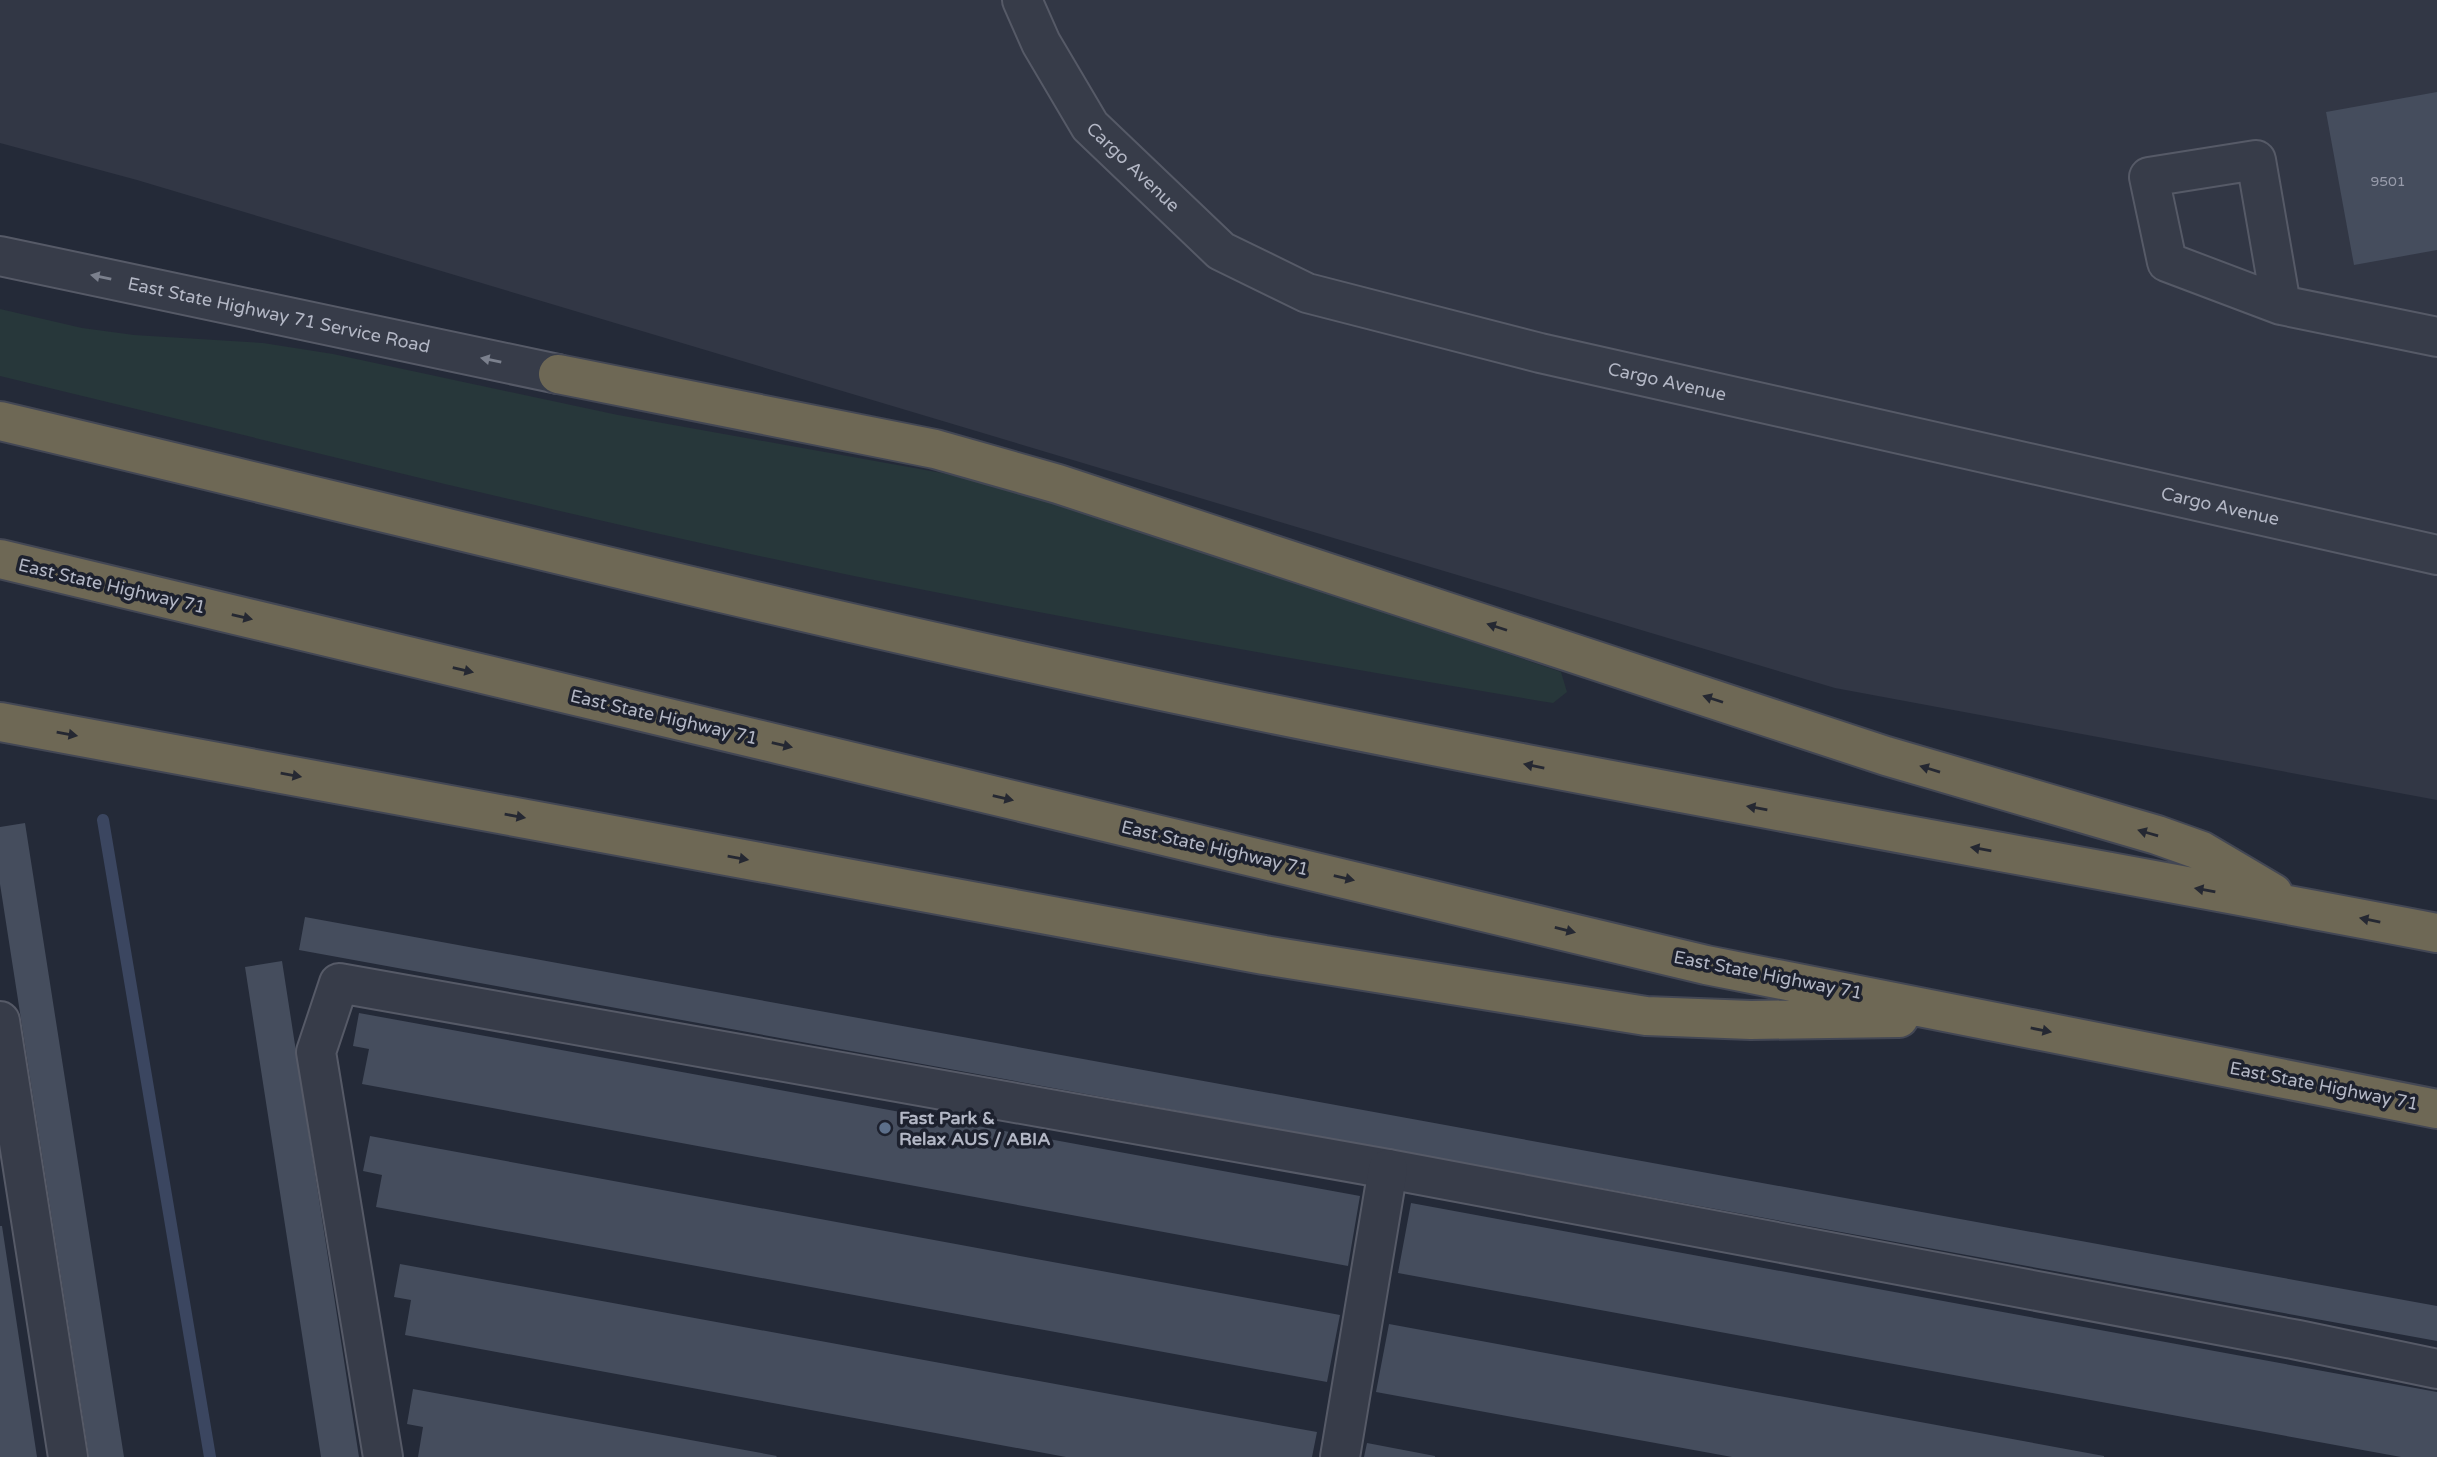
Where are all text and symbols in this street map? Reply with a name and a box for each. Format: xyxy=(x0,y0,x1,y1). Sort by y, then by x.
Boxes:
street label: Cargo Avenue xyxy=(1082,118,1184,217)
house number: 9501 xyxy=(2370,173,2406,190)
one-way arrow xyxy=(90,272,112,283)
street label: East State Highway 71 Service Road xyxy=(126,272,432,358)
one-way arrow xyxy=(480,354,502,365)
street label: Cargo Avenue xyxy=(1606,358,1728,406)
street label: Cargo Avenue xyxy=(2159,482,2282,530)
street label: East State Highway 71 xyxy=(16,554,208,618)
one-way arrow xyxy=(231,612,253,623)
one-way arrow xyxy=(1487,621,1508,632)
one-way arrow xyxy=(452,664,474,675)
street label: East State Highway 71 xyxy=(568,685,760,749)
one-way arrow xyxy=(1703,693,1724,704)
one-way arrow xyxy=(56,729,78,740)
one-way arrow xyxy=(771,740,793,751)
one-way arrow xyxy=(1523,760,1545,771)
one-way arrow xyxy=(1919,764,1940,774)
one-way arrow xyxy=(280,770,302,781)
one-way arrow xyxy=(992,793,1014,804)
one-way arrow xyxy=(1746,802,1768,813)
one-way arrow xyxy=(504,811,526,822)
street label: East State Highway 71 xyxy=(1119,816,1311,880)
one-way arrow xyxy=(2137,827,2158,837)
one-way arrow xyxy=(1970,843,1992,854)
one-way arrow xyxy=(727,853,749,864)
one-way arrow xyxy=(1333,873,1355,884)
one-way arrow xyxy=(2194,884,2216,895)
one-way arrow xyxy=(2359,915,2381,926)
one-way arrow xyxy=(1554,925,1576,936)
street label: East State Highway 71 xyxy=(1672,946,1864,1004)
one-way arrow xyxy=(2030,1024,2052,1035)
street label: East State Highway 71 xyxy=(2228,1057,2420,1115)
place label: Fast Park & Relax AUS / ABIA xyxy=(899,1107,1051,1150)
marker: Fast Park & Relax AUS / ABIA xyxy=(877,1120,893,1136)

